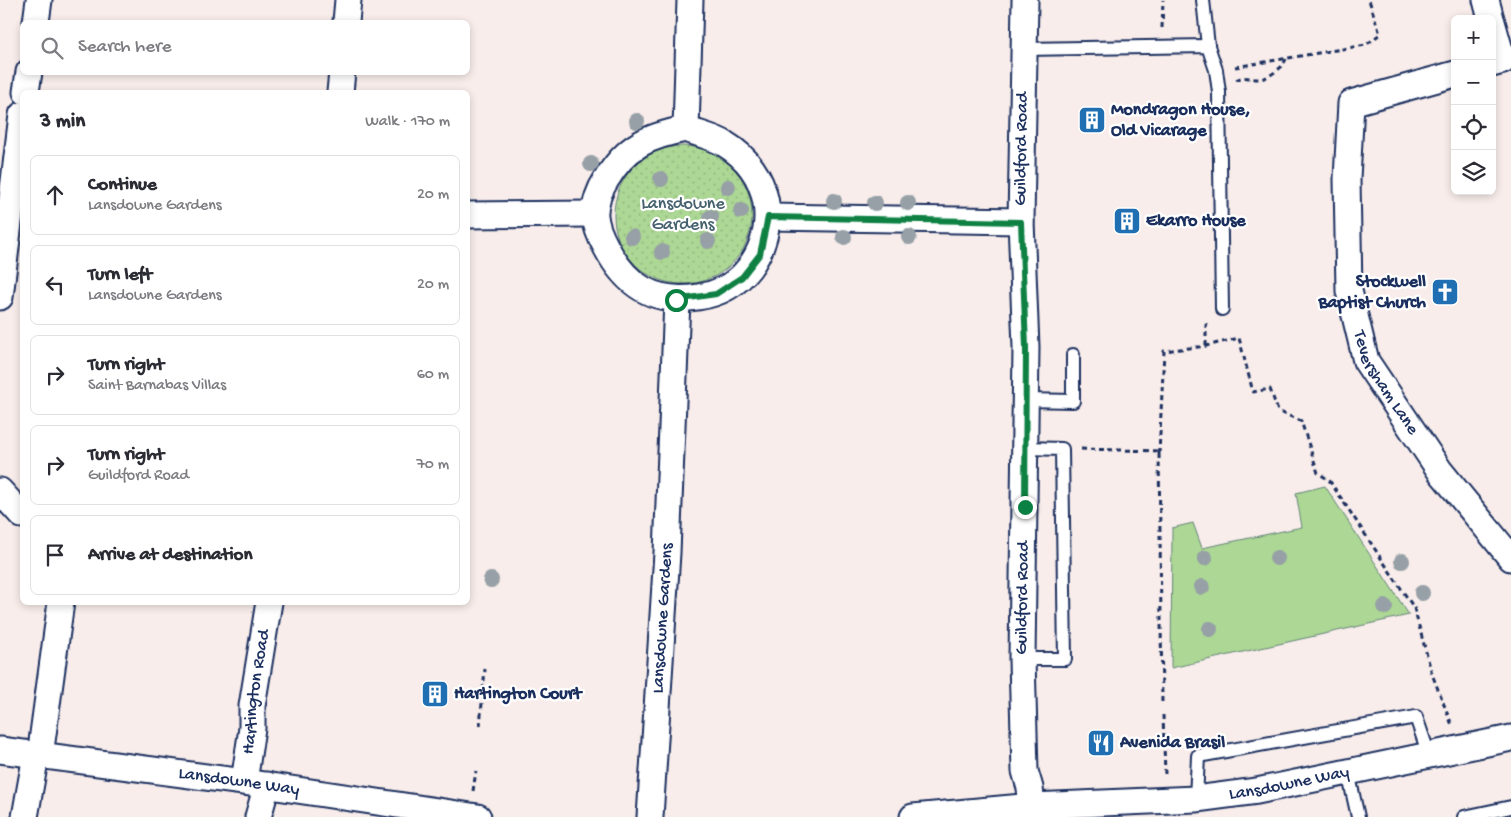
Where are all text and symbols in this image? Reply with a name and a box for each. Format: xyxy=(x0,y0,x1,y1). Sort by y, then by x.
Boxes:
map controls xyxy=(1451,15,1496,195)
button: + xyxy=(1451,15,1496,60)
search box xyxy=(20,20,470,75)
icon: search xyxy=(38,34,66,62)
text: Search here xyxy=(78,36,172,59)
button: − xyxy=(1451,60,1496,105)
street label: Guildford Road xyxy=(1011,91,1034,206)
place label: Mondragon House, Old Vicarage xyxy=(1111,100,1250,142)
building icon: Mondragon House, Old Vicarage xyxy=(1077,105,1107,135)
button: locate xyxy=(1451,105,1496,150)
text: 3 min xyxy=(40,110,85,135)
text: Walk · 170 m xyxy=(365,113,450,132)
button: layers xyxy=(1451,150,1496,195)
text: Continue xyxy=(88,174,157,197)
icon: ahead xyxy=(41,181,69,209)
text: 20 m xyxy=(417,186,449,205)
park label: Lansdowne Gardens xyxy=(641,194,725,236)
text: Lansdowne Gardens xyxy=(88,197,222,216)
building icon: Ekarro House xyxy=(1112,206,1142,236)
place label: Ekarro House xyxy=(1146,211,1246,232)
text: Turn left xyxy=(88,264,152,287)
icon: left xyxy=(41,271,69,299)
place label: Stockwell Baptist Church xyxy=(1317,272,1426,314)
text: 20 m xyxy=(417,276,449,295)
church icon: Stockwell Baptist Church xyxy=(1430,277,1460,307)
text: Lansdowne Gardens xyxy=(88,287,222,306)
route start xyxy=(665,289,688,312)
street label: Teversham Lane xyxy=(1348,327,1424,439)
text: Turn right xyxy=(88,354,164,377)
icon: right xyxy=(41,361,69,389)
text: 60 m xyxy=(417,366,449,385)
text: Saint Barnabas Villas xyxy=(88,377,226,396)
text: Turn right xyxy=(88,444,164,467)
icon: right xyxy=(41,451,69,479)
text: 70 m xyxy=(416,456,449,475)
text: Guildford Road xyxy=(88,467,189,486)
route end xyxy=(1014,496,1037,519)
street label: Guildford Road xyxy=(1012,540,1035,655)
icon: arrive xyxy=(41,541,69,569)
street label: Lansdowne Gardens xyxy=(647,542,678,694)
text: Arrive at destination xyxy=(88,544,252,567)
street label: Hartington Road xyxy=(238,627,275,756)
building icon: Hartington Court xyxy=(420,679,450,709)
place label: Hartington Court xyxy=(454,684,583,705)
restaurant icon: Avenida Brasil xyxy=(1086,728,1116,758)
place label: Avenida Brasil xyxy=(1119,733,1225,754)
street label: Lansdowne Way xyxy=(1228,762,1351,805)
street label: Lansdowne Way xyxy=(177,763,301,801)

